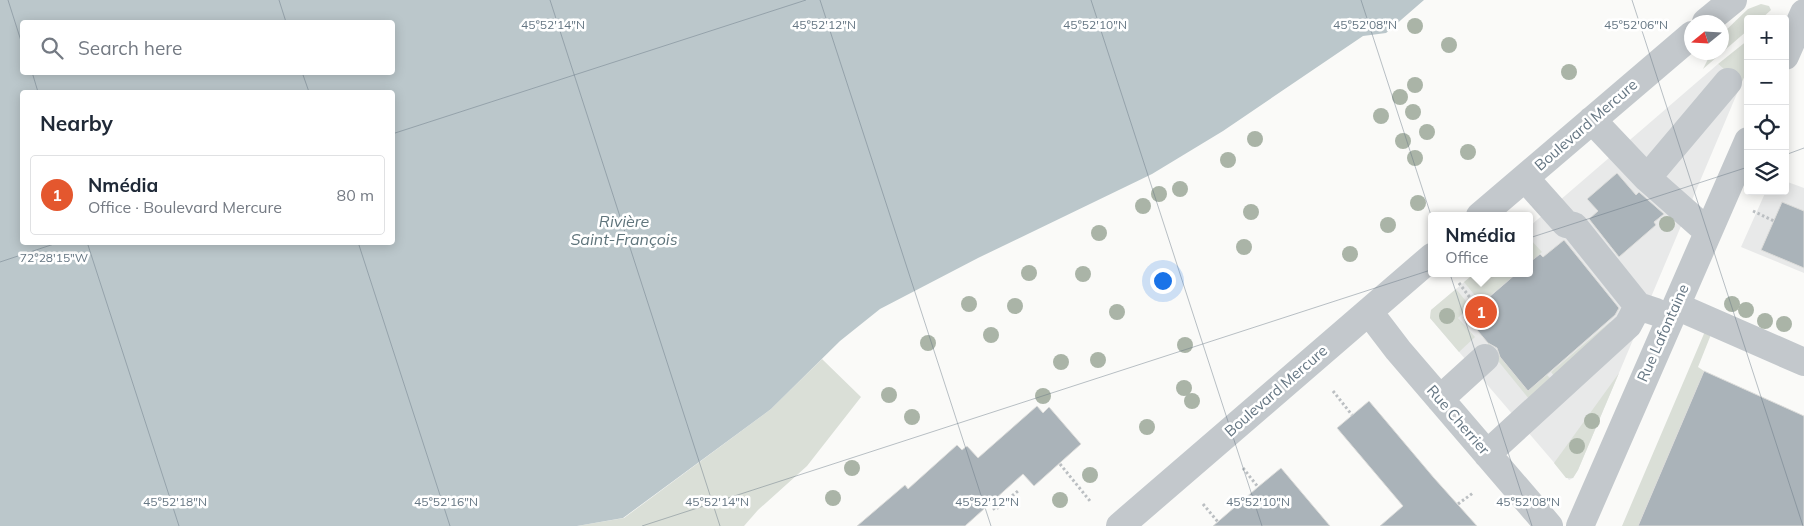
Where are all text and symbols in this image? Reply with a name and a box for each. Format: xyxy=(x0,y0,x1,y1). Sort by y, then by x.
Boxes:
north arrow xyxy=(1684,15,1729,60)
map controls xyxy=(1744,15,1789,195)
button: + xyxy=(1744,15,1789,60)
text: 45°52'14"N xyxy=(521,17,585,32)
text: 45°52'12"N xyxy=(792,17,856,32)
text: 45°52'10"N xyxy=(1063,17,1127,32)
text: 45°52'08"N xyxy=(1333,17,1397,32)
text: 45°52'06"N xyxy=(1604,17,1668,32)
search box xyxy=(20,20,395,75)
icon: search xyxy=(38,34,66,62)
text: Search here xyxy=(78,36,182,60)
button: − xyxy=(1744,60,1789,105)
street label: Boulevard Mercure xyxy=(1530,75,1641,174)
button: locate xyxy=(1744,105,1789,150)
text: Nearby xyxy=(40,110,113,136)
button: layers xyxy=(1744,150,1789,195)
text: Nmédia xyxy=(88,173,158,197)
text: 1 xyxy=(52,185,62,205)
text: 80 m xyxy=(337,185,374,205)
text: Office · Boulevard Mercure xyxy=(88,197,282,217)
water label: Rivière Saint-François xyxy=(570,211,678,249)
popup xyxy=(1428,212,1533,277)
text: Nmédia xyxy=(1445,223,1516,247)
text: Office xyxy=(1445,247,1488,267)
text: 72°28'15"W xyxy=(20,250,88,265)
your location xyxy=(1150,268,1176,294)
street label: Rue Lafontaine xyxy=(1632,281,1693,385)
pin: 1 xyxy=(1465,293,1497,331)
street label: Boulevard Mercure xyxy=(1220,341,1331,440)
street label: Rue Cherrier xyxy=(1423,381,1494,459)
text: 45°52'18"N xyxy=(143,494,207,509)
text: 45°52'16"N xyxy=(414,494,478,509)
text: 45°52'14"N xyxy=(685,494,749,509)
text: 45°52'12"N xyxy=(955,494,1019,509)
text: 45°52'10"N xyxy=(1226,494,1290,509)
text: 45°52'08"N xyxy=(1496,494,1560,509)

